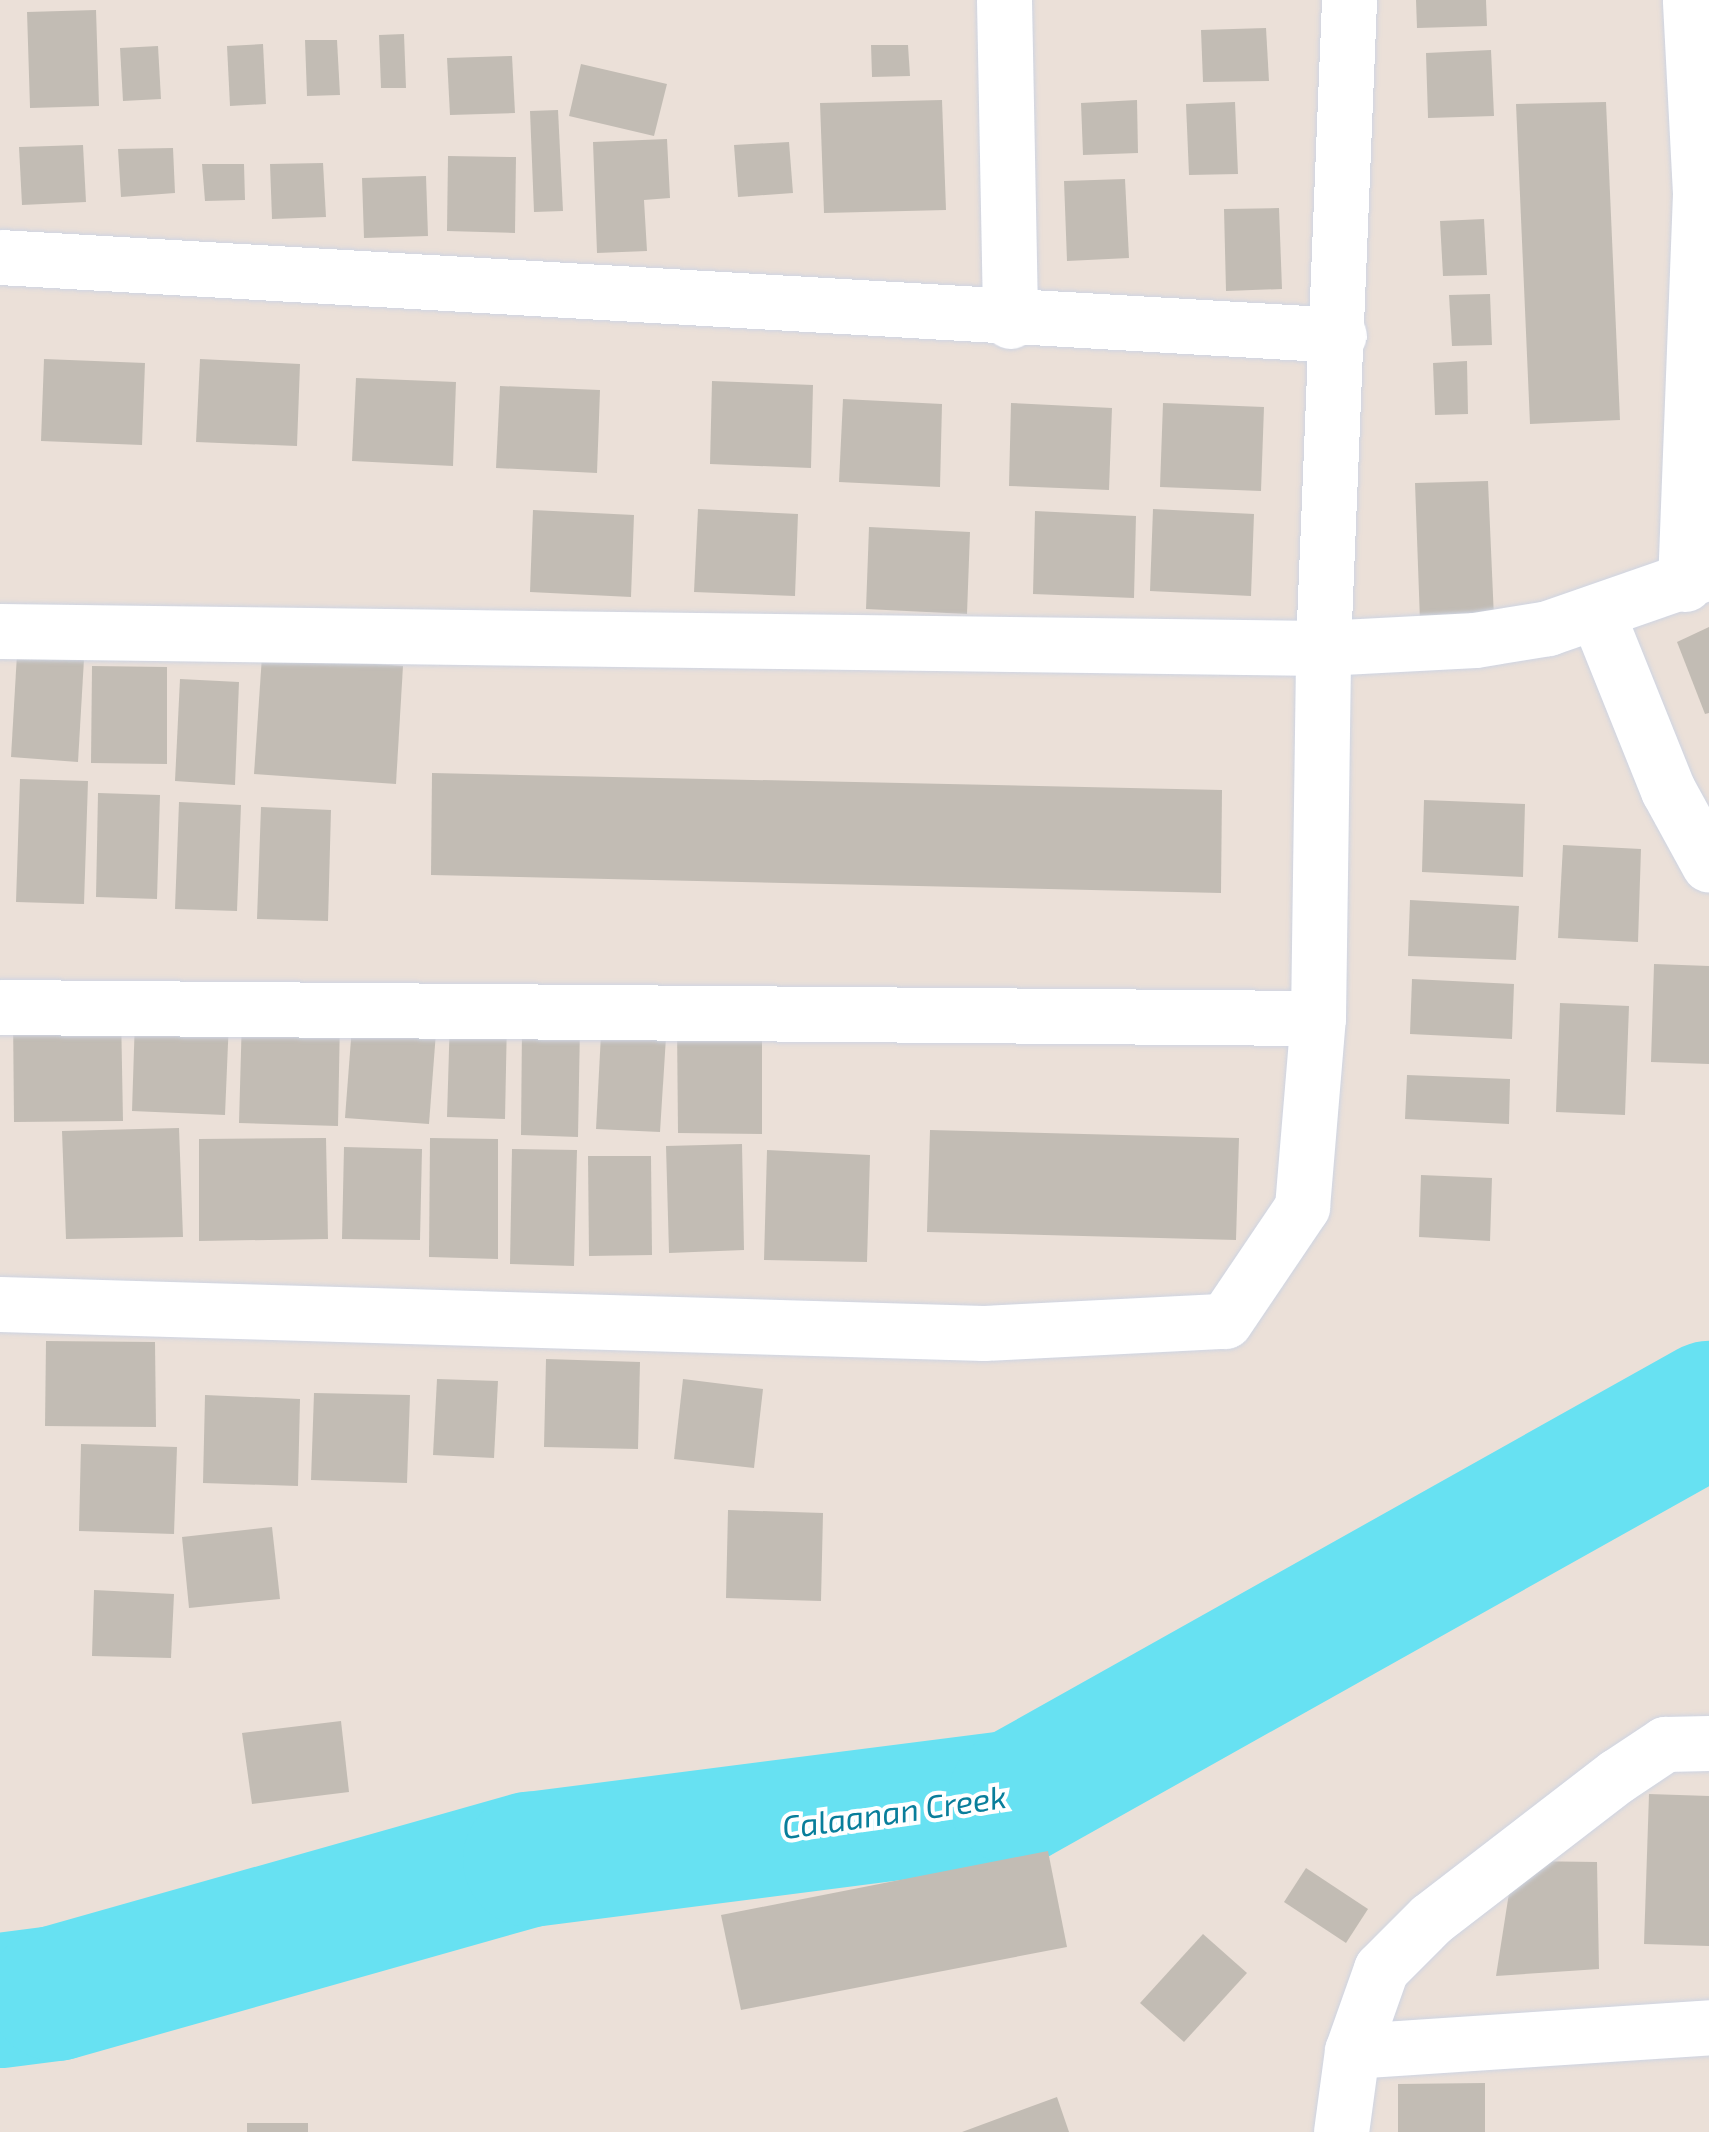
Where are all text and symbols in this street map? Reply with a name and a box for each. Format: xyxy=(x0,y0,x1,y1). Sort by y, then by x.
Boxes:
water label: Calaanan Creek xyxy=(779,1776,1009,1846)

